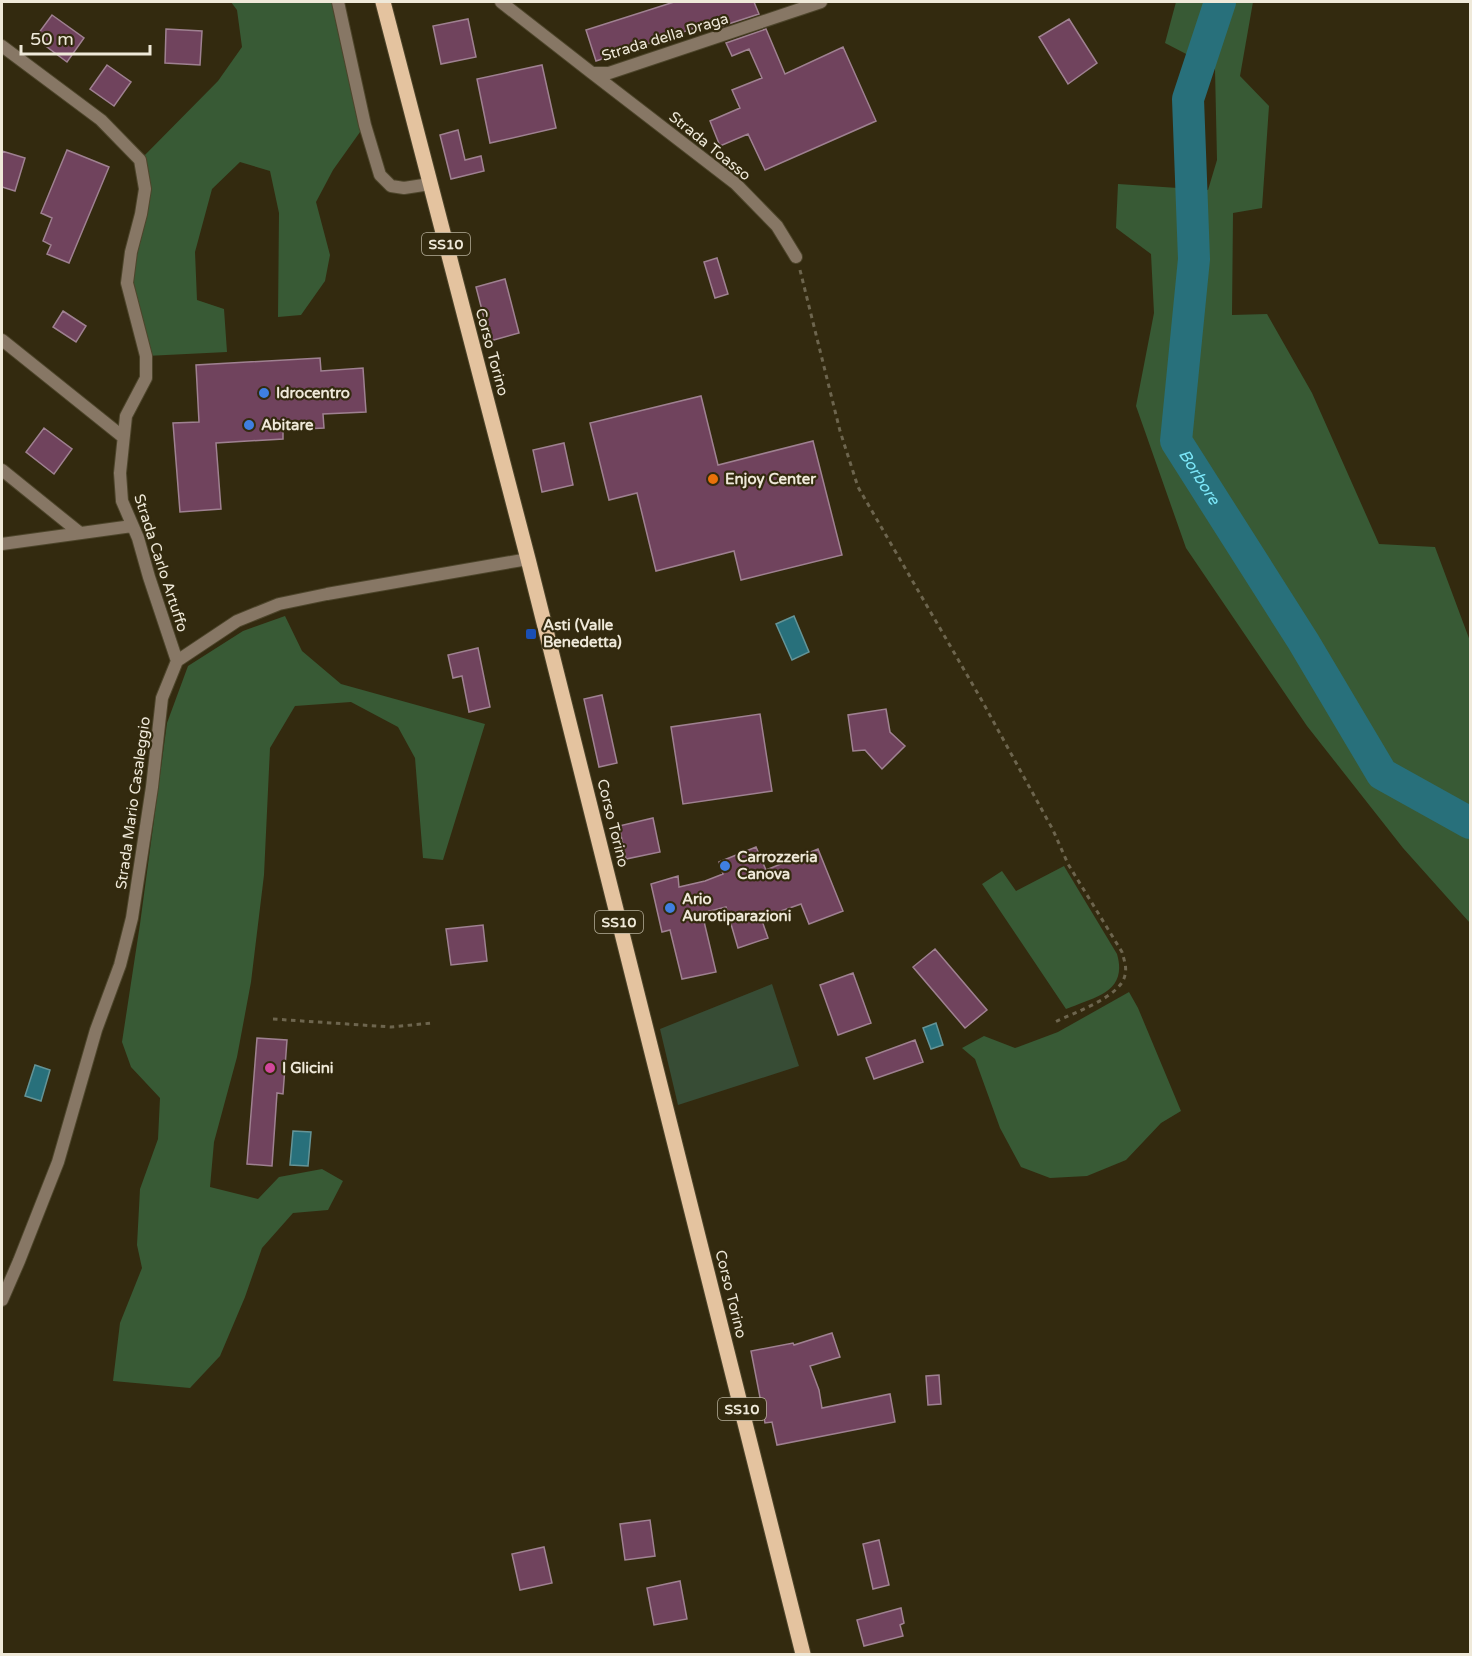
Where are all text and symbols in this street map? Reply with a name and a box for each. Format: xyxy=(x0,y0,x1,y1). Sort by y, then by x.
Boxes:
street label: Strada della Draga xyxy=(599,9,731,65)
scale bar xyxy=(21,18,150,56)
text: 50 m xyxy=(30,28,74,50)
street label: Strada Toasso xyxy=(666,108,754,184)
road number: SS10 xyxy=(422,233,470,255)
street label: Corso Torino xyxy=(472,306,512,398)
place label: Idrocentro xyxy=(276,384,350,402)
marker: Idrocentro xyxy=(257,386,271,400)
place label: Abitare xyxy=(261,416,314,434)
marker: Abitare xyxy=(242,418,256,432)
water label: Borbore xyxy=(1174,446,1224,509)
place label: Enjoy Center xyxy=(725,470,816,489)
marker: Enjoy Center xyxy=(706,472,720,486)
street label: Strada Carlo Artuffo xyxy=(130,492,192,634)
place label: Asti (Valle Benedetta) xyxy=(543,616,622,651)
marker: Asti (Valle Benedetta) xyxy=(524,627,538,641)
street label: Strada Mario Casaleggio xyxy=(112,715,154,891)
street label: Corso Torino xyxy=(593,777,633,869)
place label: Carrozzeria Canova xyxy=(737,848,818,883)
marker: Carrozzeria Canova xyxy=(718,859,732,873)
place label: Ario Aurotiparazioni xyxy=(682,890,791,926)
marker: Ario Aurotiparazioni xyxy=(663,901,677,915)
road number: SS10 xyxy=(595,911,643,933)
place label: I Glicini xyxy=(282,1059,334,1077)
marker: I Glicini xyxy=(263,1061,277,1075)
street label: Corso Torino xyxy=(711,1248,751,1340)
road number: SS10 xyxy=(718,1398,766,1420)

